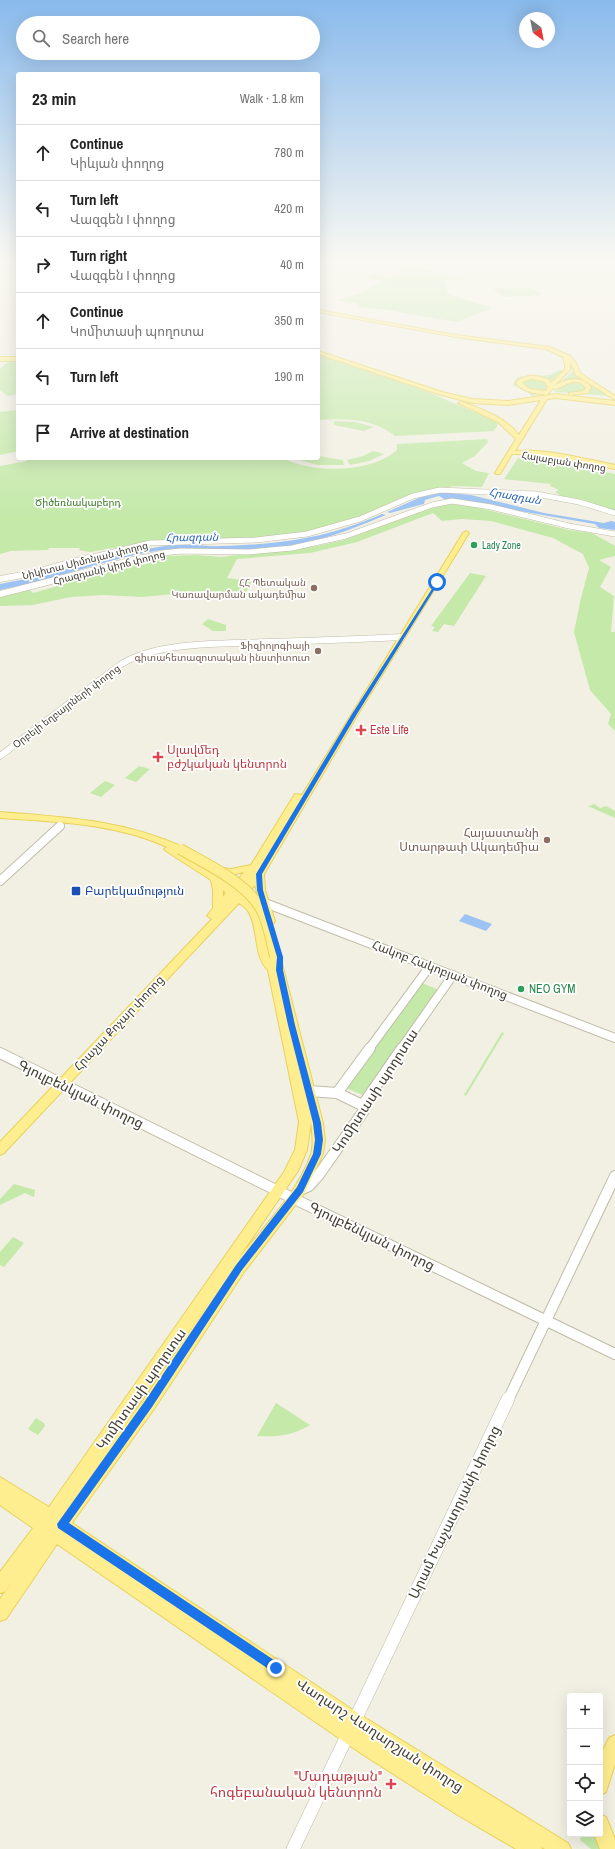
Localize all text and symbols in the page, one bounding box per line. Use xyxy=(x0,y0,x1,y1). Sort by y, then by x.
north arrow xyxy=(519,12,555,48)
search box xyxy=(16,16,320,60)
icon: search xyxy=(30,27,52,49)
text: Search here xyxy=(62,28,129,49)
text: 23 min xyxy=(32,87,76,110)
text: Walk · 1.8 km xyxy=(240,90,304,107)
text: Continue xyxy=(70,133,123,154)
icon: ahead xyxy=(32,142,54,164)
text: 780 m xyxy=(274,144,304,161)
text: Կիևյան փողոց xyxy=(70,155,164,172)
text: Turn left xyxy=(70,189,118,210)
icon: left xyxy=(32,198,54,220)
text: 420 m xyxy=(274,200,304,217)
text: Վազգեն I փողոց xyxy=(70,211,175,228)
text: Turn right xyxy=(70,245,127,266)
icon: right xyxy=(32,254,54,276)
text: 40 m xyxy=(280,256,304,273)
text: Վազգեն I փողոց xyxy=(70,267,175,284)
text: Continue xyxy=(70,301,123,322)
icon: ahead xyxy=(32,310,54,332)
text: 350 m xyxy=(274,312,304,329)
text: Կոմիտասի պողոտա xyxy=(70,323,204,340)
icon: left xyxy=(32,366,54,388)
text: Turn left xyxy=(70,366,118,387)
text: 190 m xyxy=(274,368,304,385)
icon: arrive xyxy=(32,422,54,444)
text: Arrive at destination xyxy=(70,422,189,443)
street label: Հալաբյան փողոց xyxy=(521,448,607,475)
water label: Հրազդան xyxy=(488,485,543,508)
park label: Ծիծեռնակաբերդ xyxy=(35,496,121,509)
water label: Հրազդան xyxy=(166,530,219,544)
street label: Նիկիտա Սիմոնյան փողոց xyxy=(21,539,149,582)
place label: Lady Zone xyxy=(482,539,521,552)
marker: Lady Zone xyxy=(469,540,479,550)
street label: Հրազդանի կիրճ փողոց xyxy=(52,547,167,588)
route start xyxy=(428,573,446,591)
place label: ՀՀ Պետական Կառավարման ակադեմիա xyxy=(172,576,306,601)
marker: ՀՀ Պետական Կառավարման ակադեմիա xyxy=(309,583,319,593)
place label: Ֆիզիոլոգիայի գիտահետազոտական ինստիտուտ xyxy=(134,639,310,664)
marker: Ֆիզիոլոգիայի գիտահետազոտական ինստիտուտ xyxy=(313,646,323,656)
street label: Օրբելի եղբայրների փողոց xyxy=(10,662,123,751)
place label: Este Life xyxy=(370,722,409,738)
marker: Este Life xyxy=(355,724,367,736)
place label: Սլավմեդ բժշկական կենտրոն xyxy=(167,742,287,772)
marker: Սլավմեդ բժշկական կենտրոն xyxy=(152,751,164,763)
place label: Հայաստանի Ստարթափ Ակադեմիա xyxy=(399,825,539,855)
marker: Հայաստանի Ստարթափ Ակադեմիա xyxy=(542,835,552,845)
place label: Բարեկամություն xyxy=(85,883,184,899)
marker: Բարեկամություն xyxy=(70,885,82,897)
street label: Հակոբ Հակոբյան փողոց xyxy=(370,937,510,1003)
street label: Հրաչյա Քոչար փողոց xyxy=(70,972,168,1074)
place label: NEO GYM xyxy=(529,981,575,997)
marker: NEO GYM xyxy=(516,984,526,994)
street label: Կոմիտասի պողոտա xyxy=(328,1025,422,1157)
street label: Գյուլբենկյան փողոց xyxy=(15,1056,147,1132)
street label: Գյուլբենկյան փողոց xyxy=(306,1198,438,1274)
street label: Կոմիտասի պողոտա xyxy=(92,1325,190,1453)
street label: Արամ Խաչատրյանի փողոց xyxy=(404,1422,504,1602)
route end xyxy=(267,1659,285,1677)
street label: Վաղարշ Վաղարշյան փողոց xyxy=(293,1674,467,1796)
map controls xyxy=(567,1693,603,1837)
button: + xyxy=(567,1693,603,1729)
button: − xyxy=(567,1729,603,1765)
button: locate xyxy=(567,1765,603,1801)
place label: "Մադաթյան" հոգեբանական կենտրոն xyxy=(210,1767,382,1801)
marker: "Մադաթյան" հոգեբանական կենտրոն xyxy=(385,1778,397,1790)
button: layers xyxy=(567,1801,603,1837)

